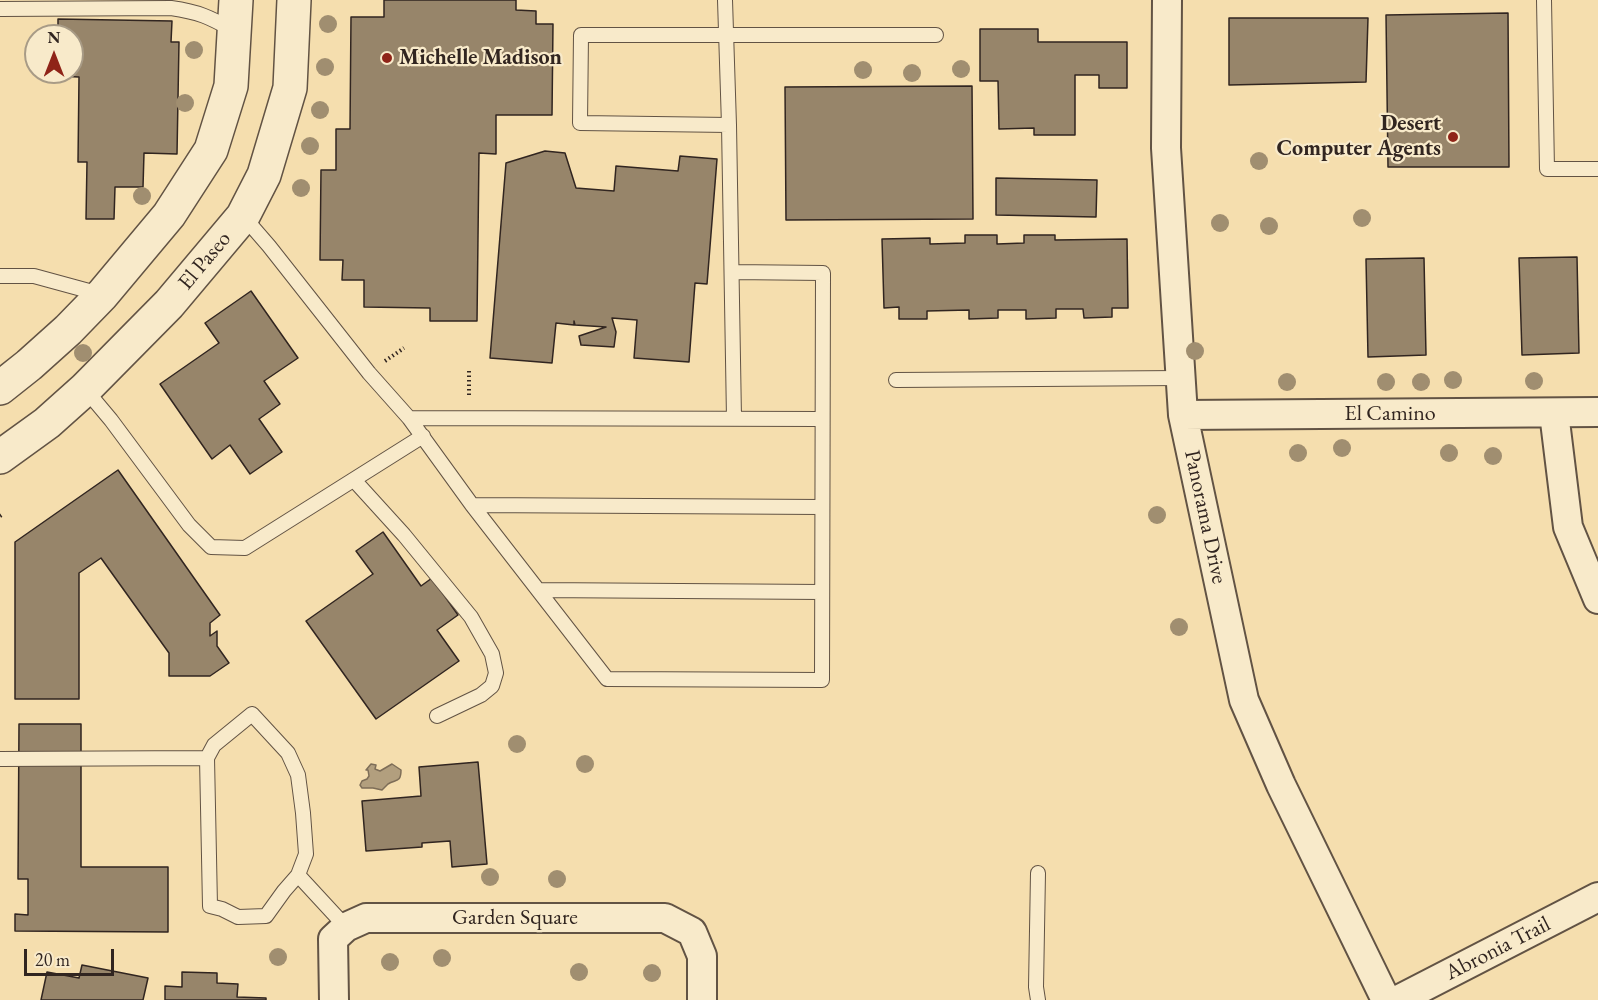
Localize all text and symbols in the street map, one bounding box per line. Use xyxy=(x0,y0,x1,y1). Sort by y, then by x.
north arrow xyxy=(24,24,84,84)
text: N xyxy=(48,27,60,48)
place label: Michelle Madison xyxy=(399,45,562,71)
marker: Michelle Madison xyxy=(380,51,394,65)
place label: Desert Computer Agents xyxy=(1276,111,1441,162)
marker: Desert Computer Agents xyxy=(1446,130,1460,144)
street label: El Paseo xyxy=(173,226,237,296)
street label: El Camino xyxy=(1344,401,1436,427)
street label: Panorama Drive xyxy=(1178,448,1232,586)
street label: Garden Square xyxy=(452,905,578,931)
street label: Abronia Trail xyxy=(1441,911,1555,987)
scale bar xyxy=(27,937,117,975)
text: 20 m xyxy=(35,948,70,971)

